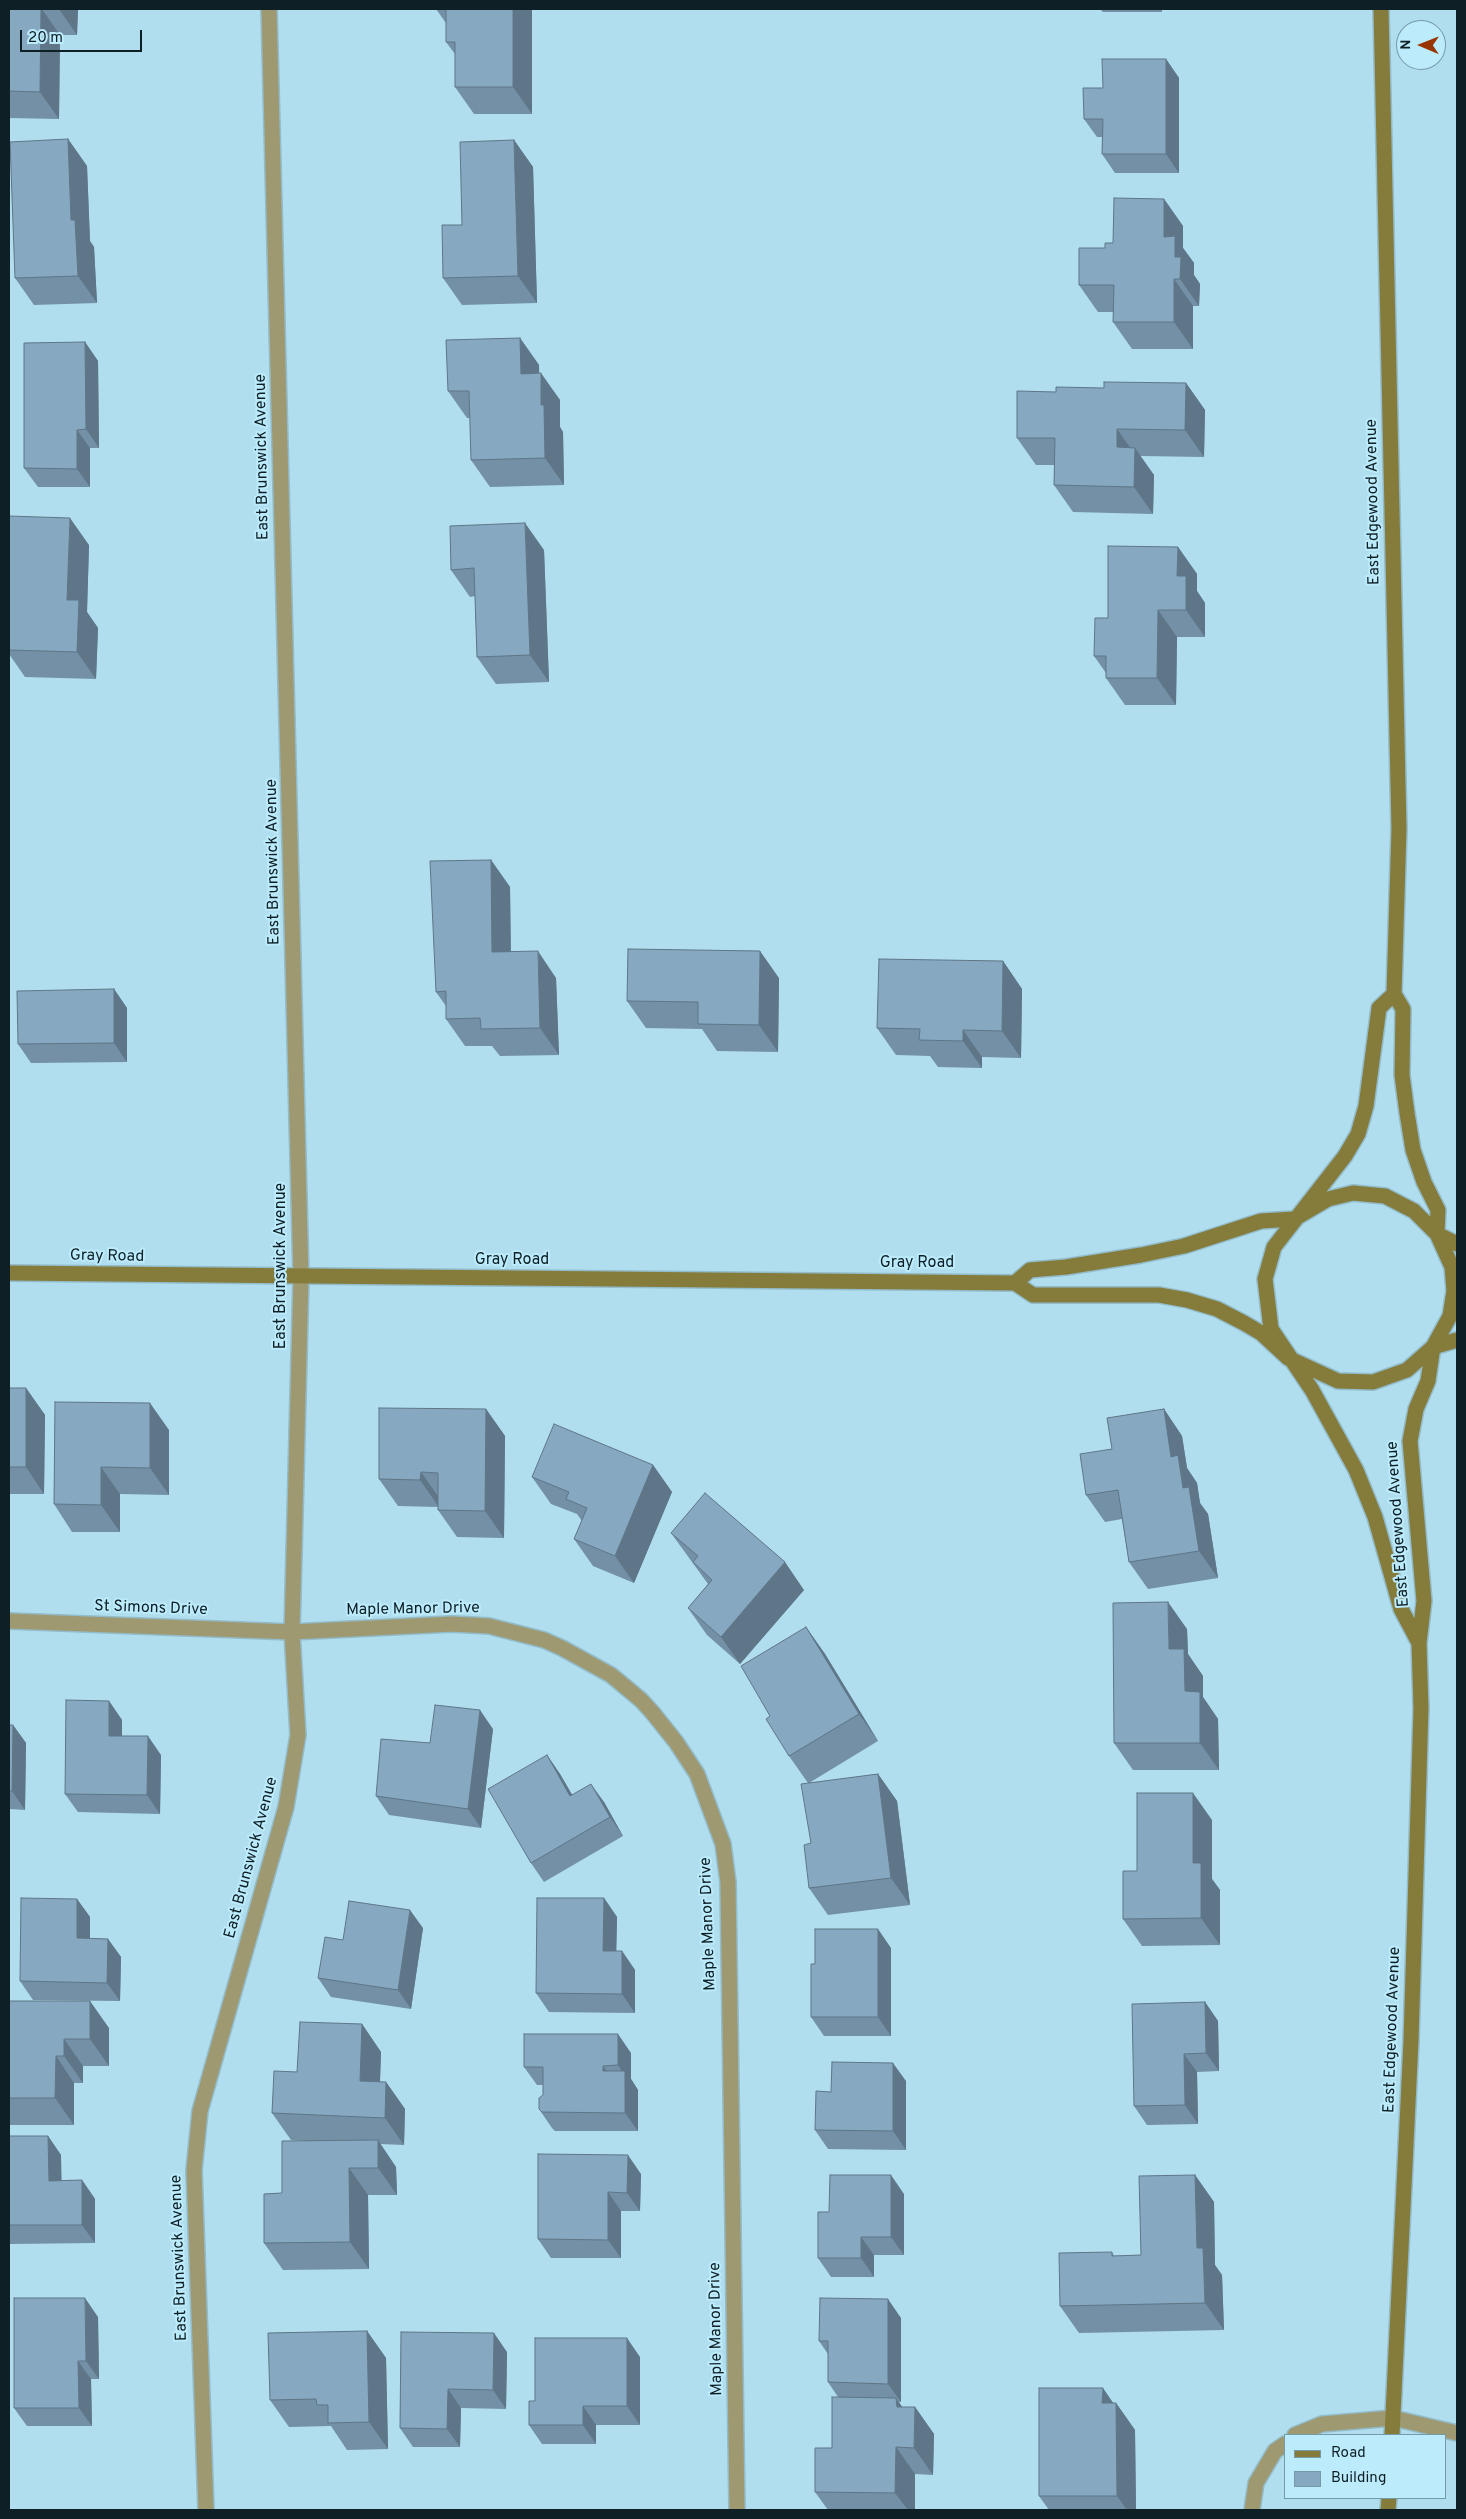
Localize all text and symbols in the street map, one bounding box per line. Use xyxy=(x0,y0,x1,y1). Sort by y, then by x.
scale bar xyxy=(22,20,145,52)
north arrow xyxy=(1396,20,1446,70)
text: 20 m xyxy=(28,29,63,48)
text: N xyxy=(1398,40,1415,50)
street label: East Brunswick Avenue xyxy=(252,374,274,540)
street label: East Edgewood Avenue xyxy=(1363,419,1385,585)
street label: East Brunswick Avenue xyxy=(263,779,285,945)
street label: East Brunswick Avenue xyxy=(272,1183,292,1349)
street label: Gray Road xyxy=(70,1247,144,1267)
street label: Gray Road xyxy=(475,1251,549,1271)
street label: Gray Road xyxy=(880,1254,954,1274)
street label: East Edgewood Avenue xyxy=(1384,1440,1414,1608)
street label: St Simons Drive xyxy=(94,1597,208,1621)
street label: Maple Manor Drive xyxy=(346,1599,480,1621)
street label: East Brunswick Avenue xyxy=(221,1775,283,1941)
street label: Maple Manor Drive xyxy=(697,1857,721,1991)
street label: East Edgewood Avenue xyxy=(1381,1947,1405,2113)
street label: East Brunswick Avenue xyxy=(168,2175,192,2341)
street label: Maple Manor Drive xyxy=(706,2262,728,2396)
legend xyxy=(1284,2434,1446,2499)
text: Road xyxy=(1331,2444,1366,2463)
text: Building xyxy=(1331,2469,1386,2488)

